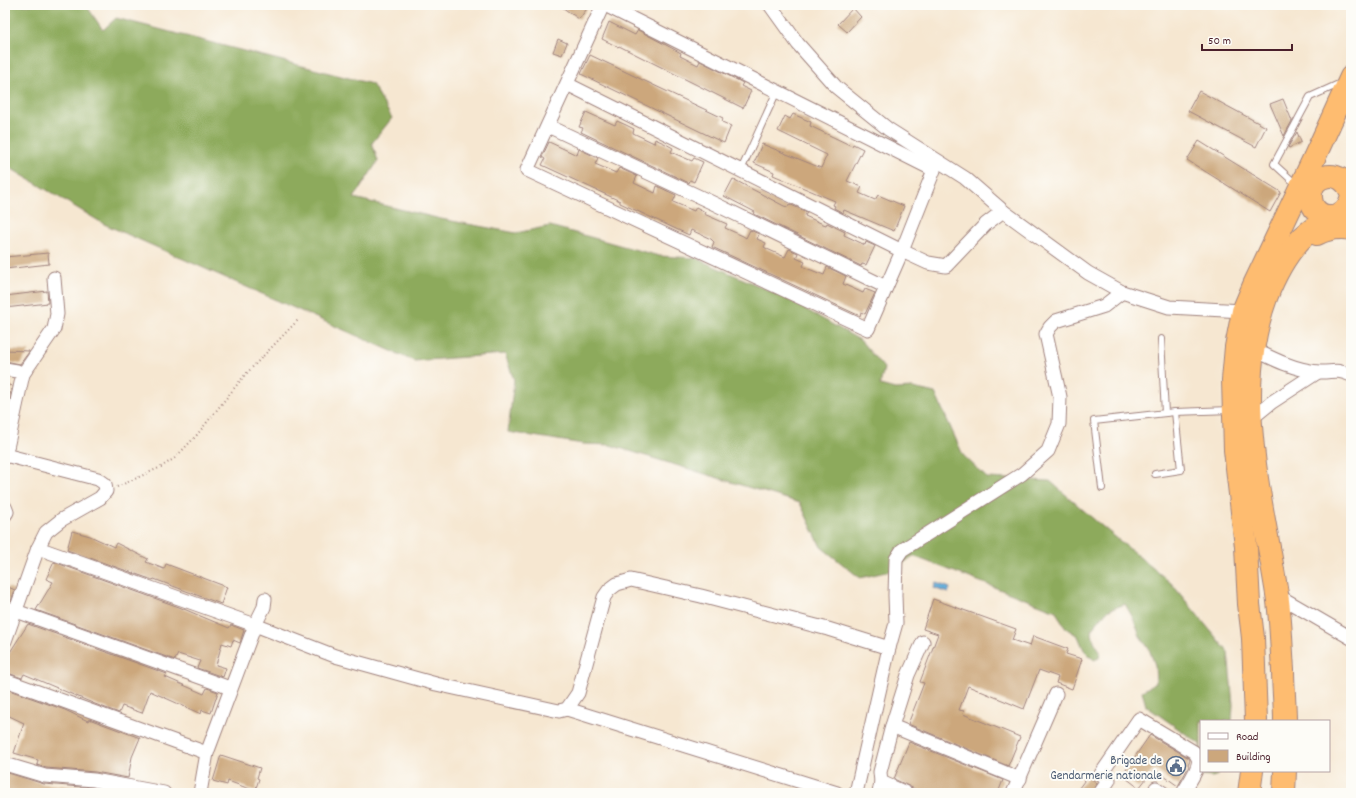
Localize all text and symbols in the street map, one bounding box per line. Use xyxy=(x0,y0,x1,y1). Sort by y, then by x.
scale bar xyxy=(1202,26,1292,52)
text: 50 m xyxy=(1208,33,1231,50)
legend xyxy=(1200,720,1330,772)
text: Road xyxy=(1236,729,1258,746)
text: Building xyxy=(1236,749,1271,766)
place label: Brigade de Gendarmerie nationale xyxy=(1050,752,1162,786)
public building icon: Brigade de Gendarmerie nationale xyxy=(1165,755,1187,777)

